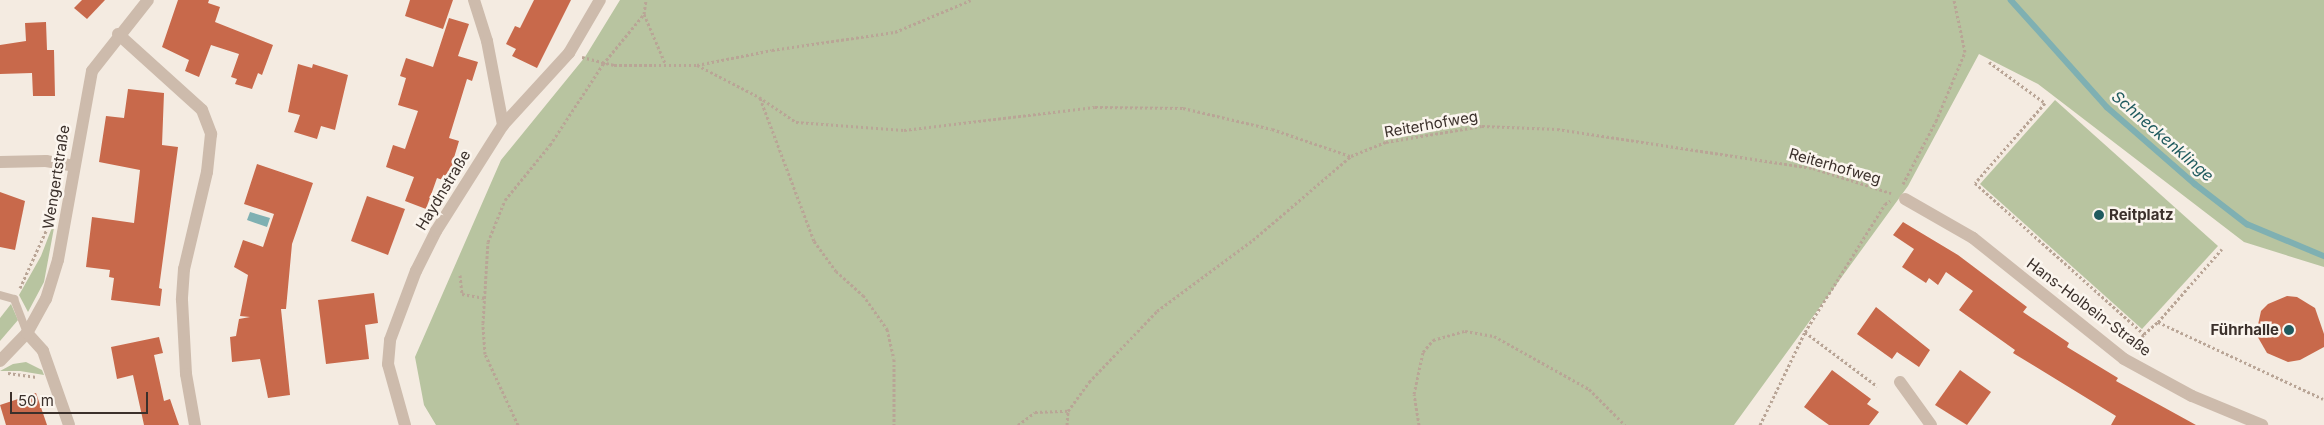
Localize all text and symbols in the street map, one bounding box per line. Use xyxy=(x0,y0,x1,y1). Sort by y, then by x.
water label: Schneckenklinge xyxy=(2108,87,2218,185)
street label: Reiterhofweg xyxy=(1383,107,1479,141)
street label: Wengertstraße xyxy=(39,124,73,230)
street label: Reiterhofweg xyxy=(1787,144,1883,188)
street label: Haydnstraße xyxy=(412,147,474,233)
place label: Reitplatz xyxy=(2109,206,2173,224)
marker: Reitplatz xyxy=(2093,209,2105,221)
street label: Hans-Holbein-Straße xyxy=(2023,254,2155,360)
place label: Führhalle xyxy=(2211,321,2279,339)
marker: Führhalle xyxy=(2283,324,2295,336)
scale bar xyxy=(12,382,150,414)
text: 50 m xyxy=(18,391,54,410)

